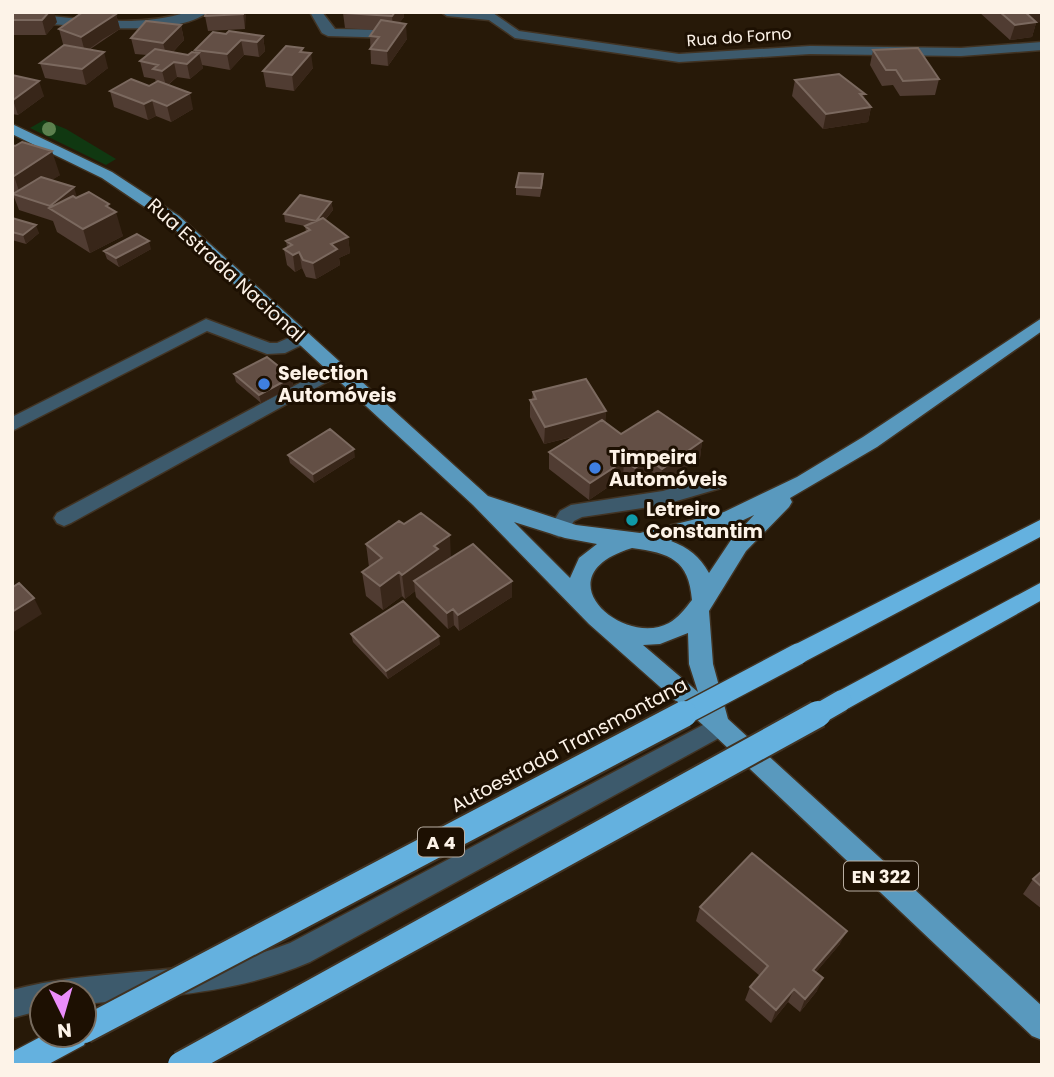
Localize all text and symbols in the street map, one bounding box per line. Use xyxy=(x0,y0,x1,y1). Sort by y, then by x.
street label: Rua do Forno xyxy=(686,22,792,52)
street label: Rua Estrada Nacional xyxy=(141,192,311,348)
place label: Selection Automóveis xyxy=(278,360,397,409)
marker: Selection Automóveis xyxy=(256,376,272,392)
place label: Timpeira Automóveis xyxy=(609,444,728,493)
marker: Timpeira Automóveis xyxy=(587,460,603,476)
place label: Letreiro Constantim xyxy=(646,496,763,545)
marker: Letreiro Constantim xyxy=(624,512,640,528)
street label: Autoestrada Transmontana xyxy=(446,671,692,819)
road number: A 4 xyxy=(418,828,464,856)
road number: EN 322 xyxy=(844,862,918,890)
north arrow xyxy=(28,979,98,1049)
text: N xyxy=(56,1016,73,1045)

